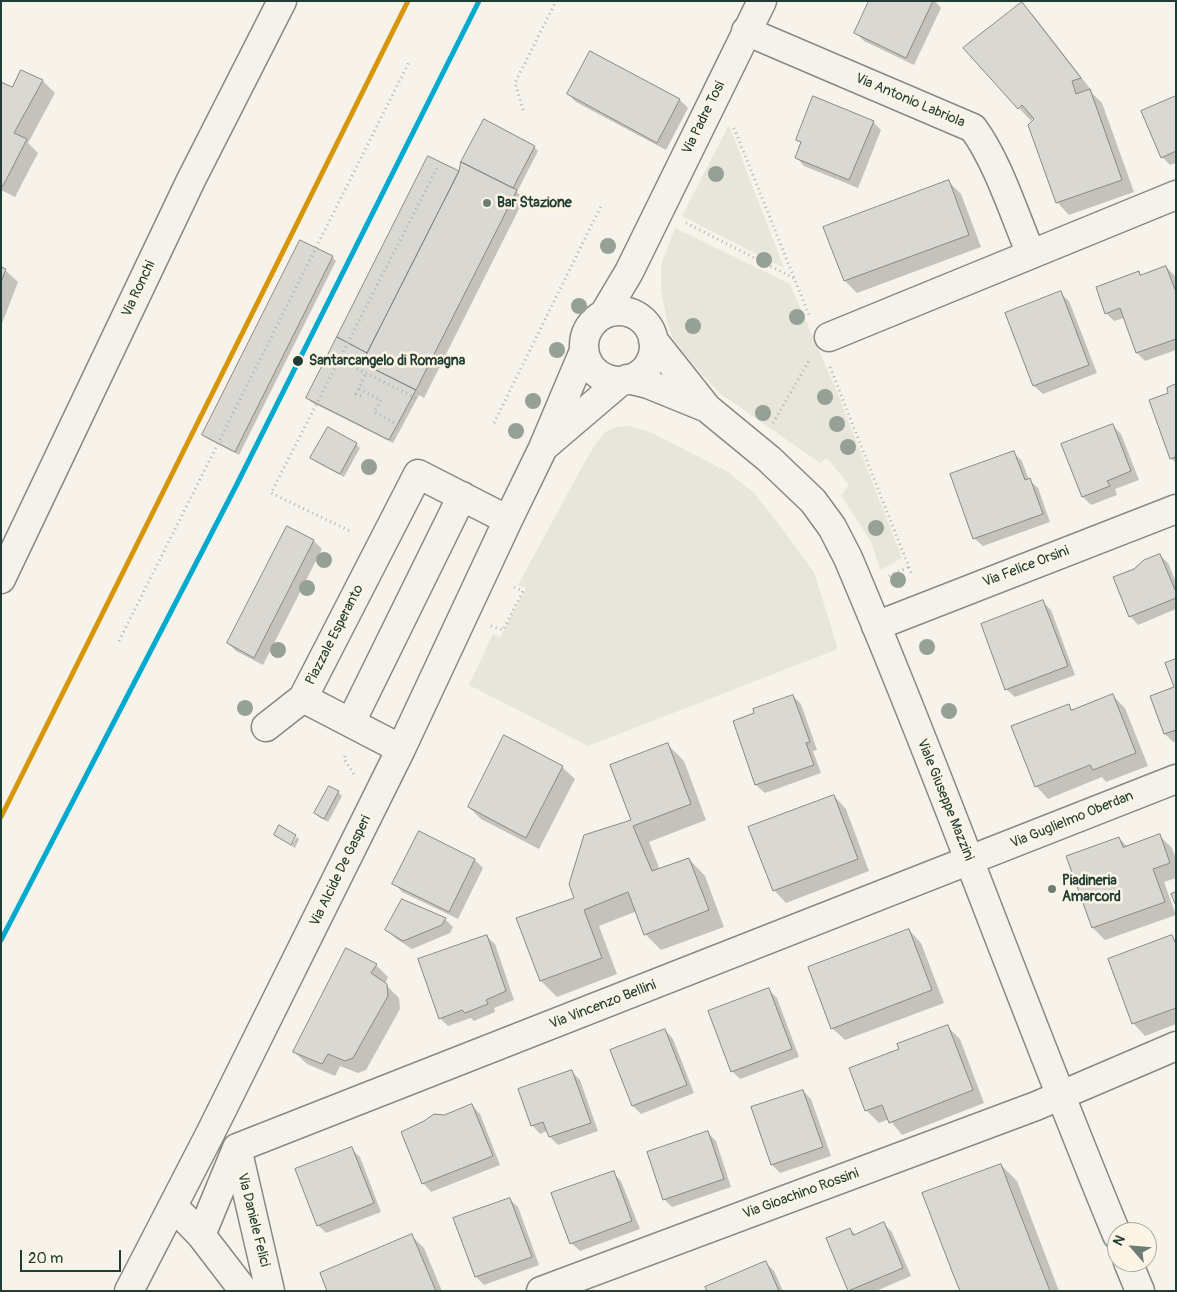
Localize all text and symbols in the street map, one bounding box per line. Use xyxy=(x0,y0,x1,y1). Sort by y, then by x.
street label: Via Antonio Labriola xyxy=(853,70,967,132)
street label: Via Padre Tosi xyxy=(679,79,729,157)
place label: Bar Stazione xyxy=(497,195,572,211)
marker: Bar Stazione xyxy=(481,197,493,209)
street label: Via Ronchi xyxy=(119,258,159,320)
place label: Santarcangelo di Romagna xyxy=(309,353,465,369)
marker: Santarcangelo di Romagna xyxy=(291,354,305,368)
street label: Via Felice Orsini xyxy=(980,543,1072,591)
street label: Piazzale Esperanto xyxy=(303,582,367,688)
street label: Viale Giuseppe Mazzini xyxy=(913,737,977,863)
street label: Via Guglielmo Oberdan xyxy=(1008,788,1136,852)
street label: Via Alcide De Gasperi xyxy=(307,813,375,929)
place label: Piadineria Amarcord xyxy=(1062,873,1121,906)
marker: Piadineria Amarcord xyxy=(1046,883,1058,895)
street label: Via Vincenzo Bellini xyxy=(547,977,659,1033)
street label: Via Gioachino Rossini xyxy=(741,1165,861,1223)
street label: Via Daniele Felici xyxy=(233,1171,273,1269)
north arrow xyxy=(1107,1222,1157,1272)
text: N xyxy=(1109,1232,1129,1248)
scale bar xyxy=(22,1240,124,1272)
text: 20 m xyxy=(28,1249,63,1268)

